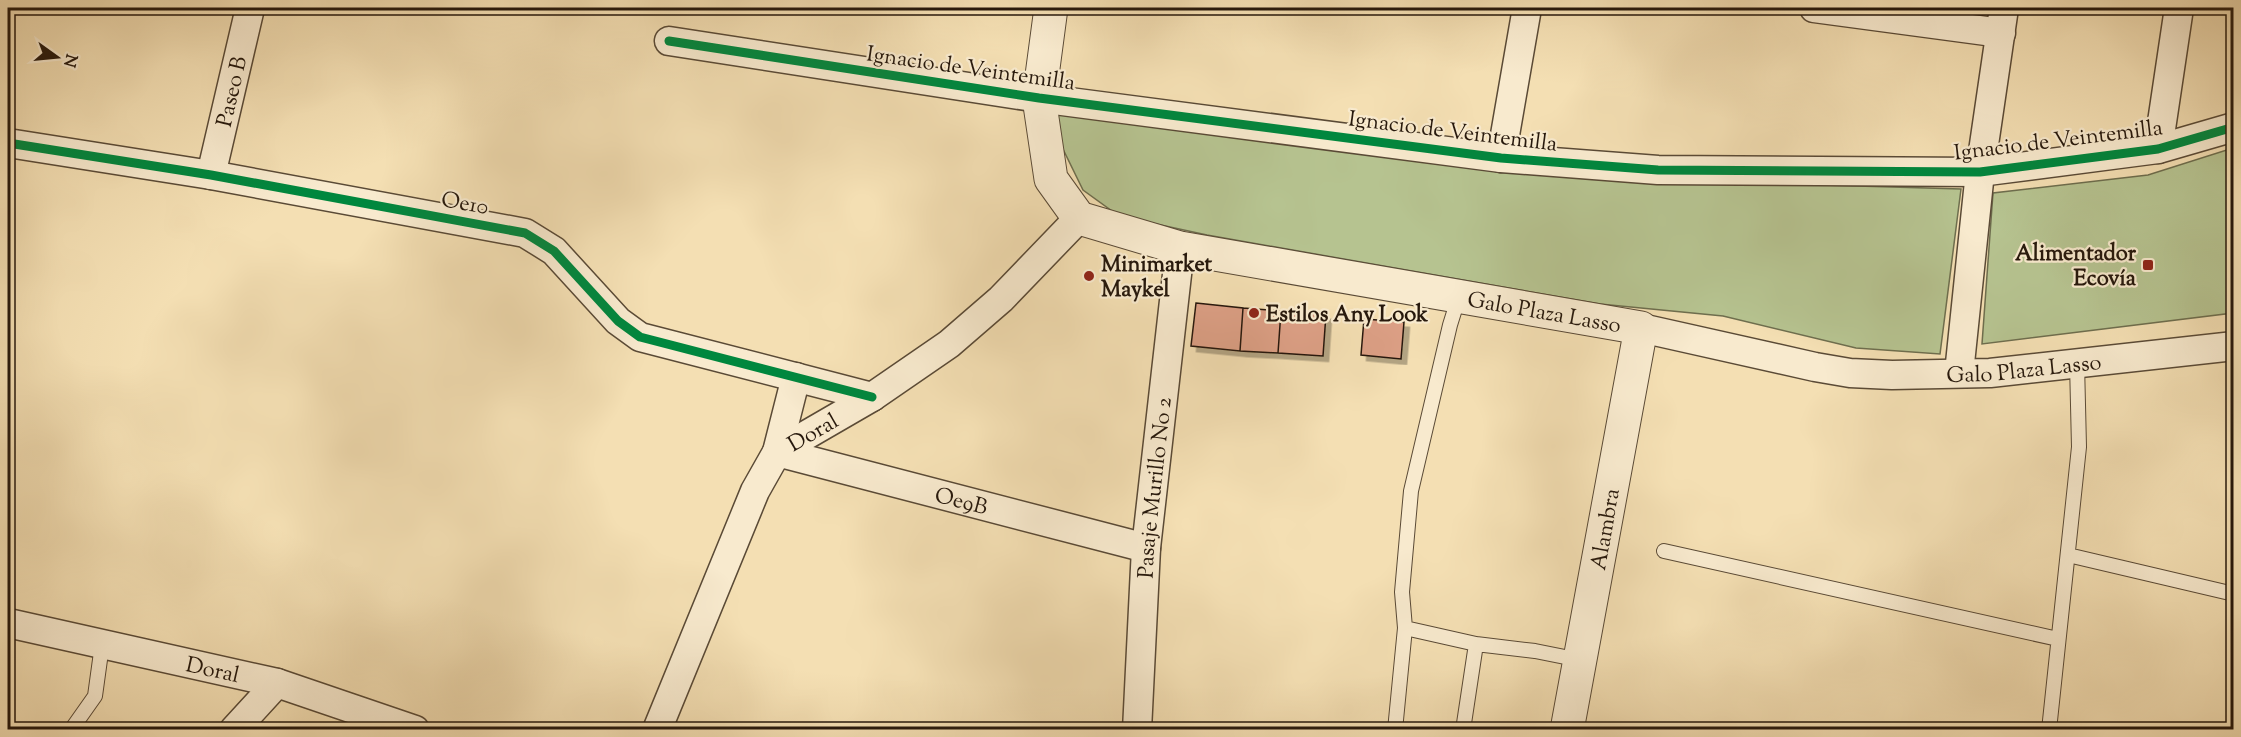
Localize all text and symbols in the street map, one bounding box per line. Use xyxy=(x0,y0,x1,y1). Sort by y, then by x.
north arrow xyxy=(27,27,87,87)
street label: Ignacio de Veintemilla xyxy=(864,39,1077,100)
text: N xyxy=(56,51,82,70)
street label: Paseo B xyxy=(210,53,257,131)
street label: Ignacio de Veintemilla xyxy=(1346,104,1559,162)
street label: Ignacio de Veintemilla xyxy=(1952,113,2165,171)
street label: Oe10 xyxy=(438,185,491,225)
place label: Alimentador Ecovía xyxy=(2015,239,2137,296)
place label: Minimarket Maykel xyxy=(1101,250,1213,307)
marker: Alimentador Ecovía xyxy=(2141,258,2155,272)
marker: Minimarket Maykel xyxy=(1082,269,1096,283)
street label: Galo Plaza Lasso xyxy=(1465,285,1623,343)
place label: Estilos Any Look xyxy=(1266,300,1428,332)
marker: Estilos Any Look xyxy=(1247,306,1261,320)
street label: Galo Plaza Lasso xyxy=(1946,348,2103,393)
street label: Pasaje Murillo No 2 xyxy=(1132,396,1182,579)
street label: Doral xyxy=(783,407,845,461)
street label: Oe9B xyxy=(931,481,991,525)
street label: Alambra xyxy=(1584,486,1630,573)
street label: Doral xyxy=(182,650,242,693)

